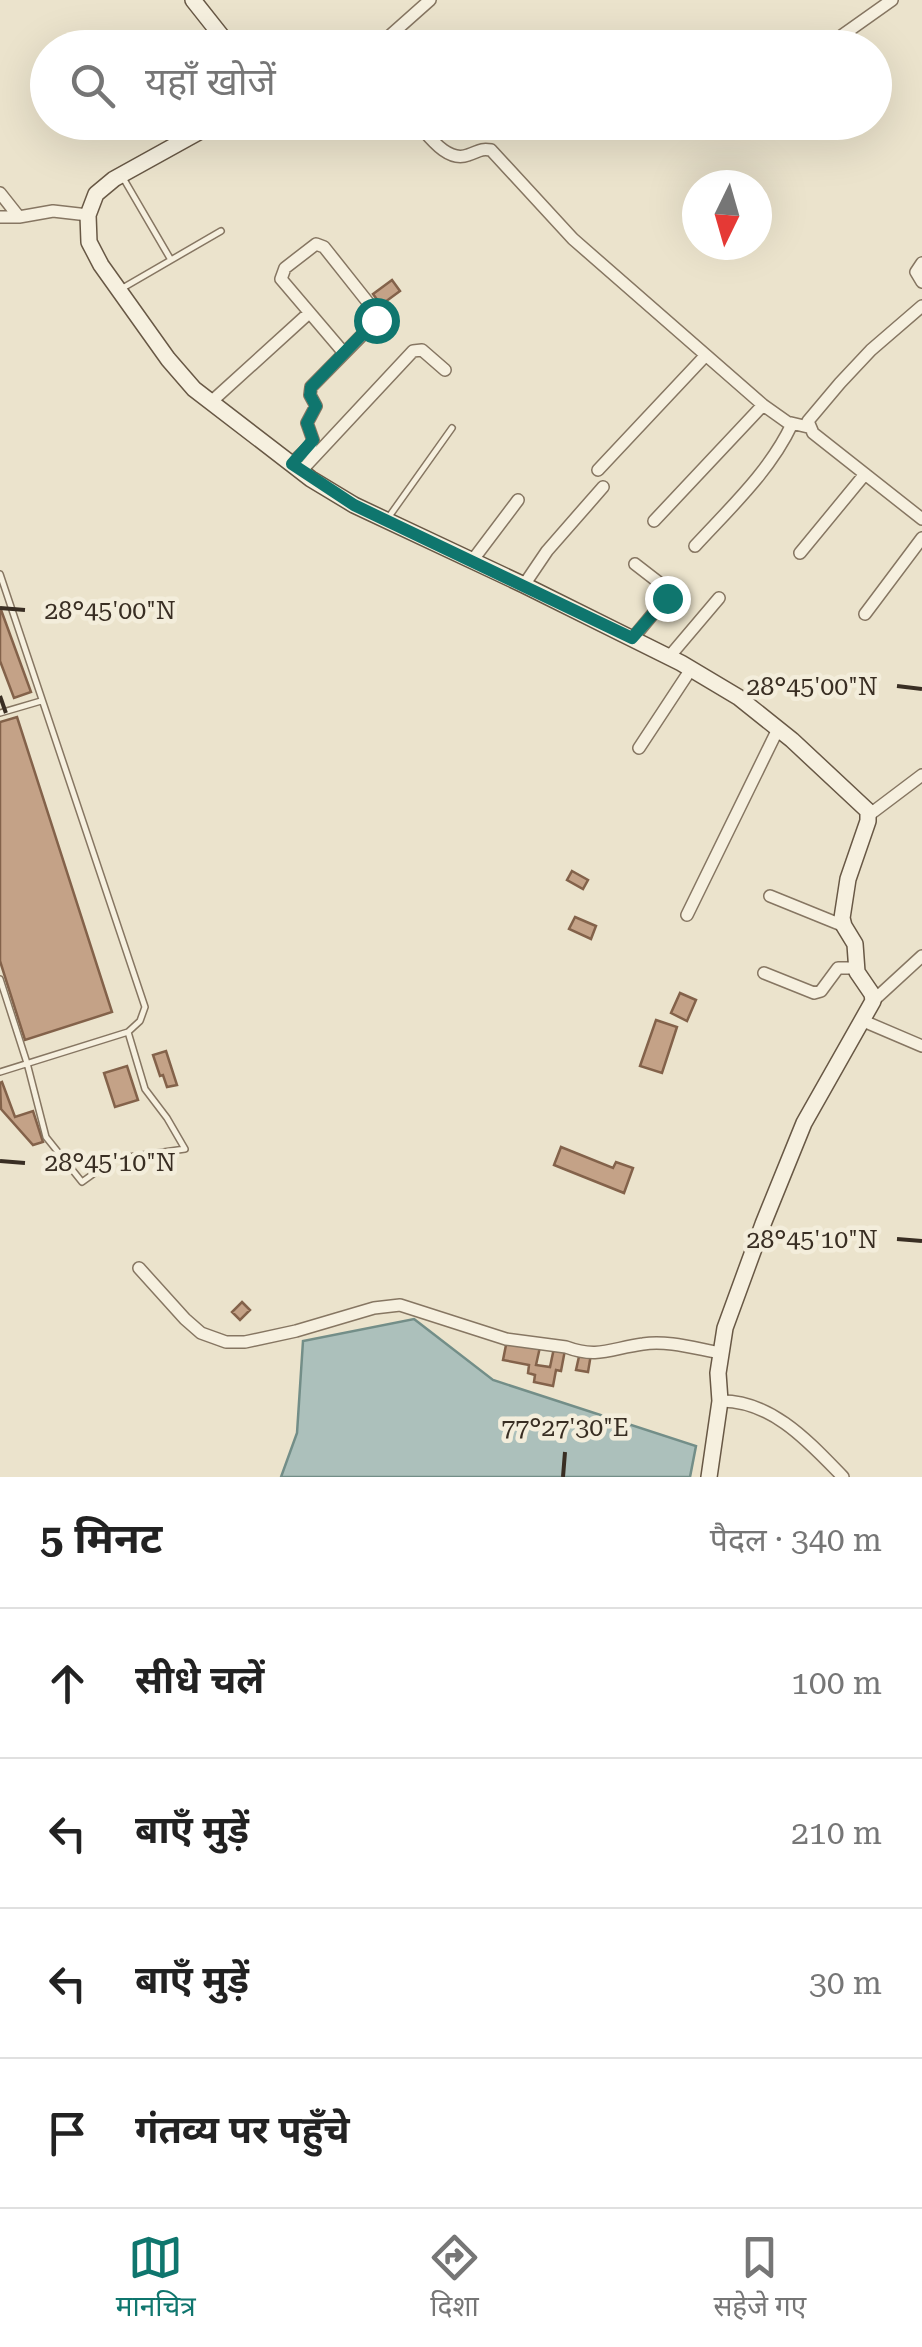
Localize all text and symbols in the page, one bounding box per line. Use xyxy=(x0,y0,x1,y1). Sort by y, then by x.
search box xyxy=(30,30,892,140)
icon: search xyxy=(65,58,120,113)
text: यहाँ खोजें xyxy=(145,60,276,104)
north arrow xyxy=(682,170,772,260)
route start xyxy=(354,298,400,344)
route end xyxy=(645,576,691,622)
text: 28°45'00"N xyxy=(44,596,176,625)
text: 28°45'00"N xyxy=(746,672,878,701)
text: 28°45'10"N xyxy=(44,1148,176,1177)
text: 28°45'10"N xyxy=(746,1225,878,1254)
text: 77°27'30"E xyxy=(501,1413,629,1442)
text: 5 मिनट xyxy=(40,1514,162,1563)
text: पैदल · 340 m xyxy=(710,1521,882,1559)
icon: ahead xyxy=(40,1656,95,1711)
text: सीधे चलें xyxy=(135,1658,264,1702)
text: 100 m xyxy=(791,1664,882,1702)
icon: left xyxy=(40,1806,95,1861)
text: बाएँ मुड़ें xyxy=(135,1808,249,1852)
text: 210 m xyxy=(791,1814,882,1852)
icon: left xyxy=(40,1956,95,2011)
text: बाएँ मुड़ें xyxy=(135,1958,249,2002)
text: 30 m xyxy=(809,1964,882,2002)
icon: arrive xyxy=(40,2106,95,2161)
text: गंतव्य पर पहुँचे xyxy=(135,2108,350,2152)
tab: मानचित्र xyxy=(116,2230,196,2327)
tab: दिशा xyxy=(427,2230,482,2327)
tab: सहेजे गए xyxy=(713,2230,806,2327)

